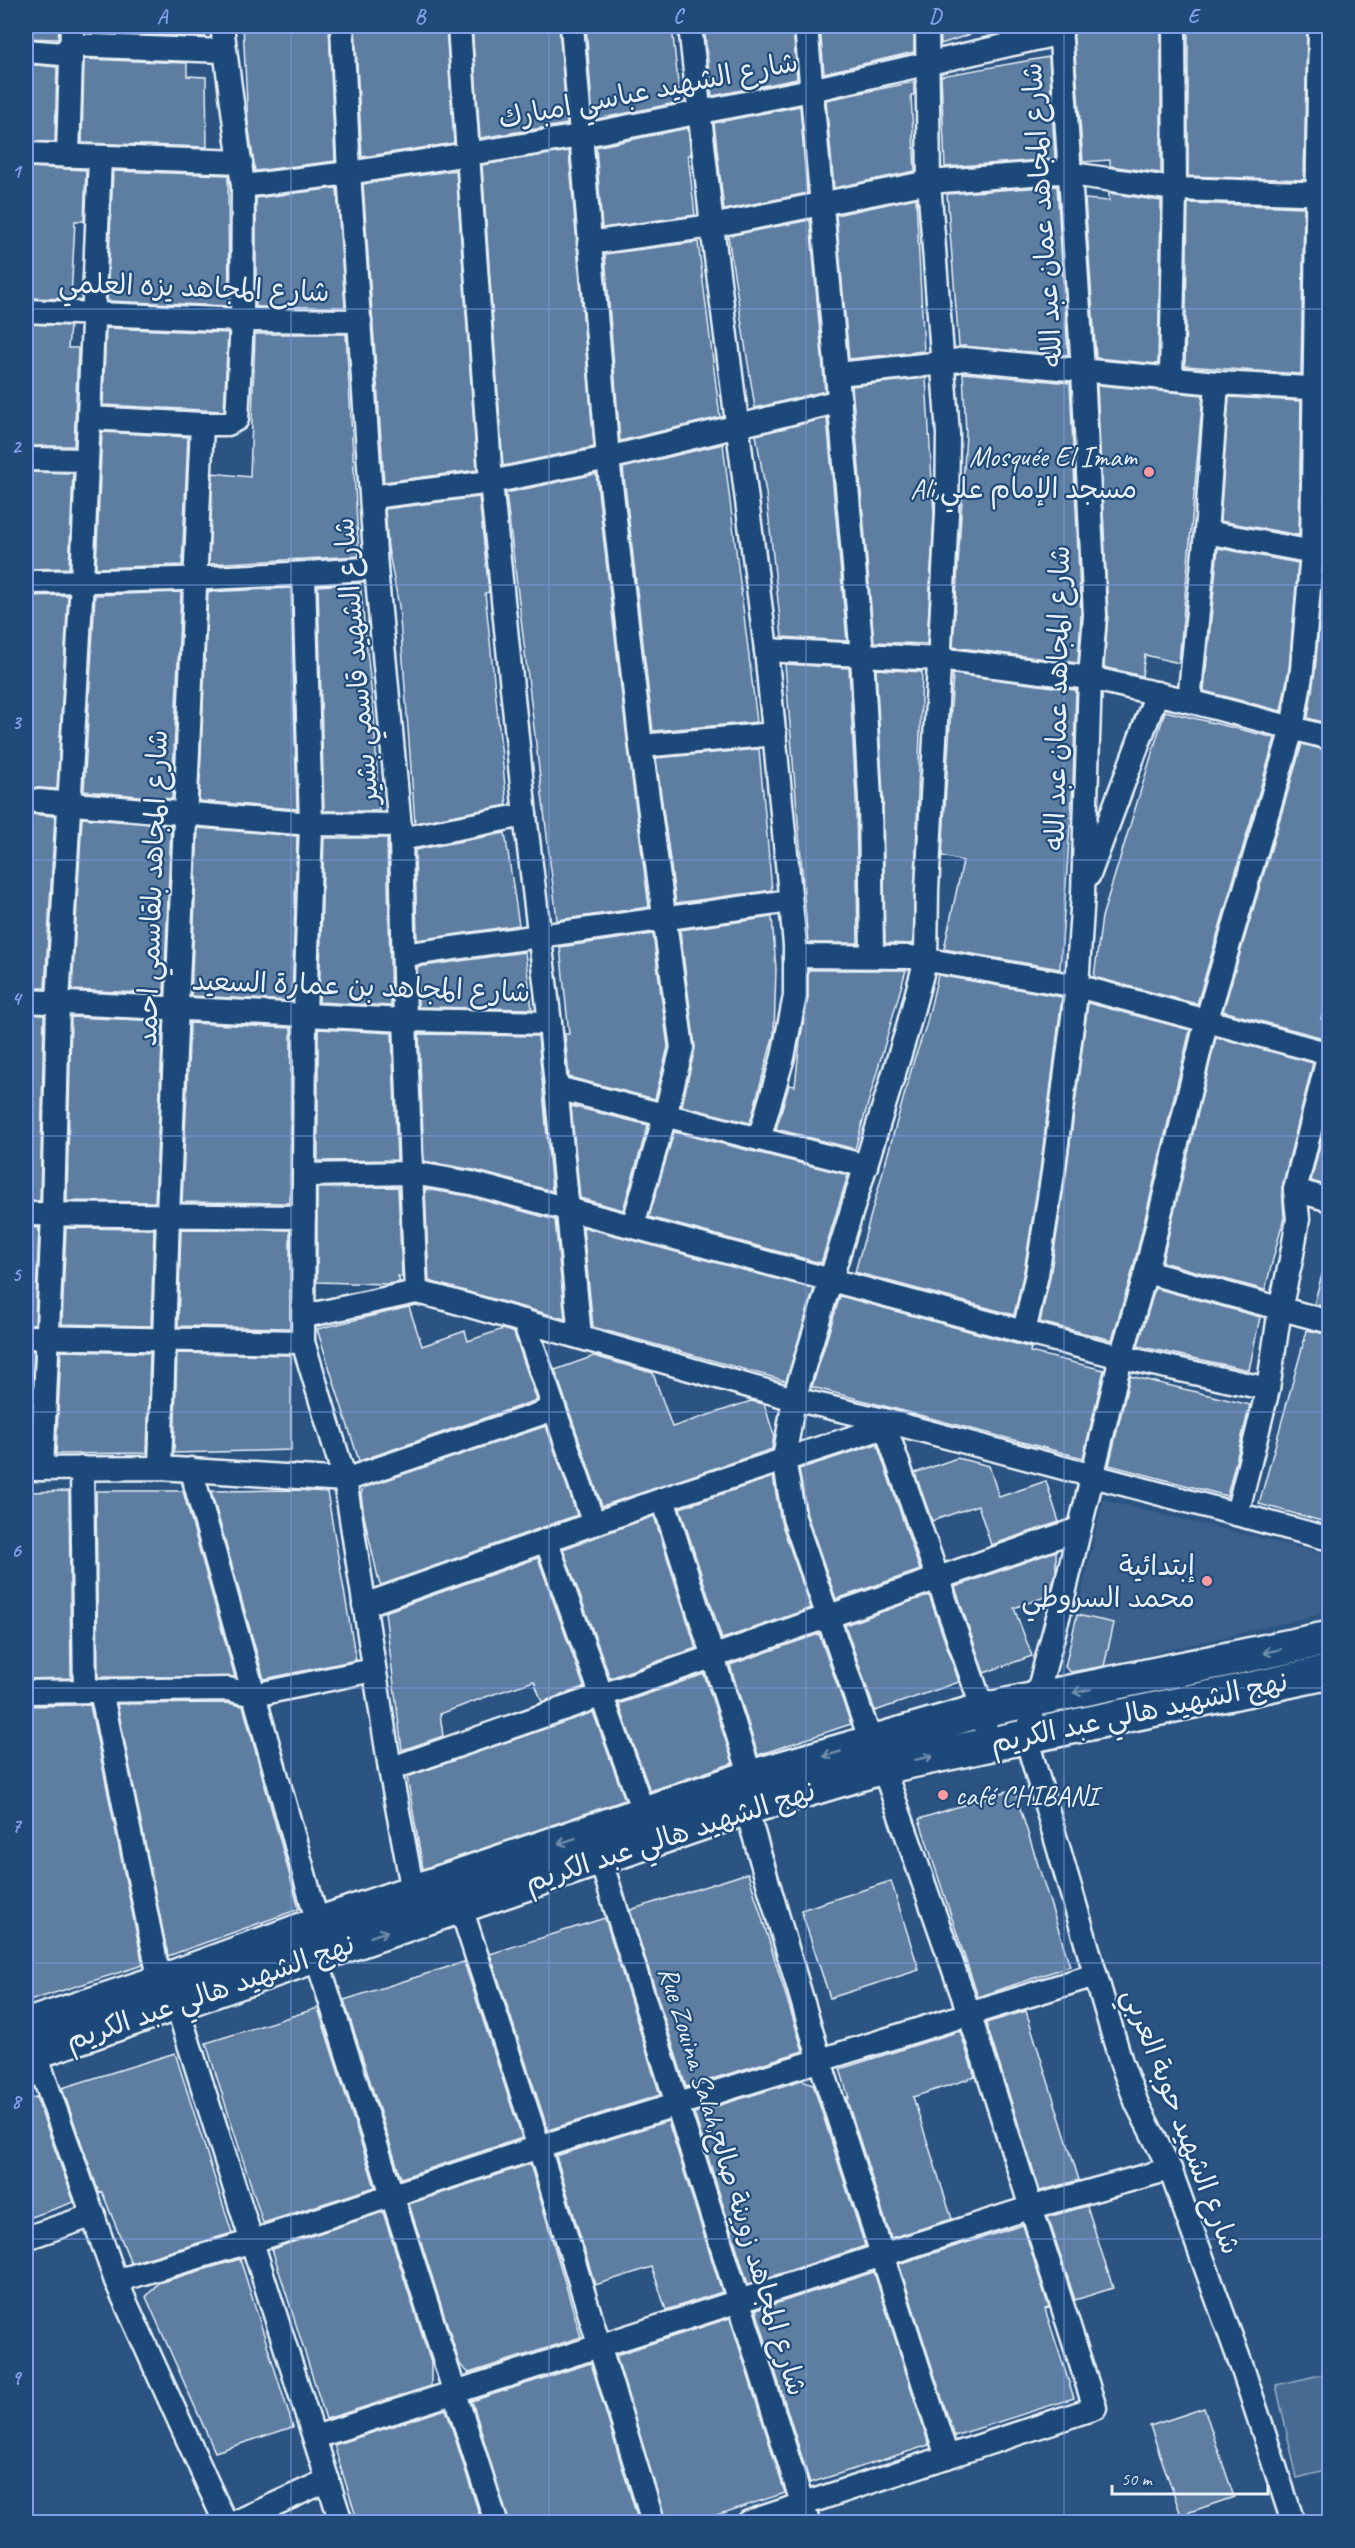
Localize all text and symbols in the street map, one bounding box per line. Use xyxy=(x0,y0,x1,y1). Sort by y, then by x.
text: A xyxy=(157,4,169,29)
text: B xyxy=(415,4,427,29)
text: C xyxy=(673,4,685,29)
text: D xyxy=(929,4,943,29)
text: E xyxy=(1188,4,1202,29)
street label: شارع الشهيد عباسي امبارك xyxy=(495,44,802,143)
street label: شارع المجاهد عمان عبد الله xyxy=(1014,62,1072,368)
text: 1 xyxy=(12,159,23,184)
street label: شارع المجاهد يزه العلمي xyxy=(58,265,330,316)
text: 2 xyxy=(12,434,23,459)
place label: Mosquée El Imam Ali,مسجد الإمام علي xyxy=(910,439,1138,513)
marker: Mosquée El Imam Ali,مسجد الإمام علي xyxy=(1142,465,1156,479)
street label: شارع الشهيد قاسمي بشير xyxy=(326,516,393,808)
street label: شارع المجاهد عمان عبد الله xyxy=(1037,545,1079,851)
text: 3 xyxy=(12,710,23,735)
street label: شارع المجاهد بلقاسمي احمد xyxy=(129,729,182,1047)
street label: شارع المجاهد بن عمارة السعيد xyxy=(191,963,531,1011)
text: 4 xyxy=(12,986,24,1011)
text: 5 xyxy=(12,1262,23,1287)
text: 6 xyxy=(11,1538,22,1563)
place label: إبتدائية محمد السروطي xyxy=(1021,1548,1195,1622)
marker: إبتدائية محمد السروطي xyxy=(1200,1574,1214,1588)
one-way arrow xyxy=(1263,1645,1282,1657)
street label: نهج الشهيد هالي عبد الكريم xyxy=(987,1663,1292,1767)
one-way arrow xyxy=(1072,1686,1092,1697)
one-way arrow xyxy=(822,1749,841,1760)
one-way arrow xyxy=(914,1752,933,1764)
street label: نهج الشهيد هالي عبد الكريم xyxy=(520,1773,822,1906)
place label: café CHIBANI xyxy=(955,1778,1104,1813)
marker: café CHIBANI xyxy=(936,1788,950,1802)
text: 7 xyxy=(12,1813,23,1838)
one-way arrow xyxy=(558,1836,577,1847)
street label: نهج الشهيد هالي عبد الكريم xyxy=(61,1926,361,2065)
one-way arrow xyxy=(369,1927,388,1938)
street label: Rue Zouina Salah,شارع المجاهد زوينة صالح xyxy=(649,1962,815,2401)
street label: شارع الشهيد حوبة العربي xyxy=(1109,1983,1249,2262)
text: 8 xyxy=(12,2089,24,2114)
text: 9 xyxy=(12,2365,23,2390)
scale bar xyxy=(1112,2458,1268,2496)
text: 50 m xyxy=(1121,2468,1154,2490)

